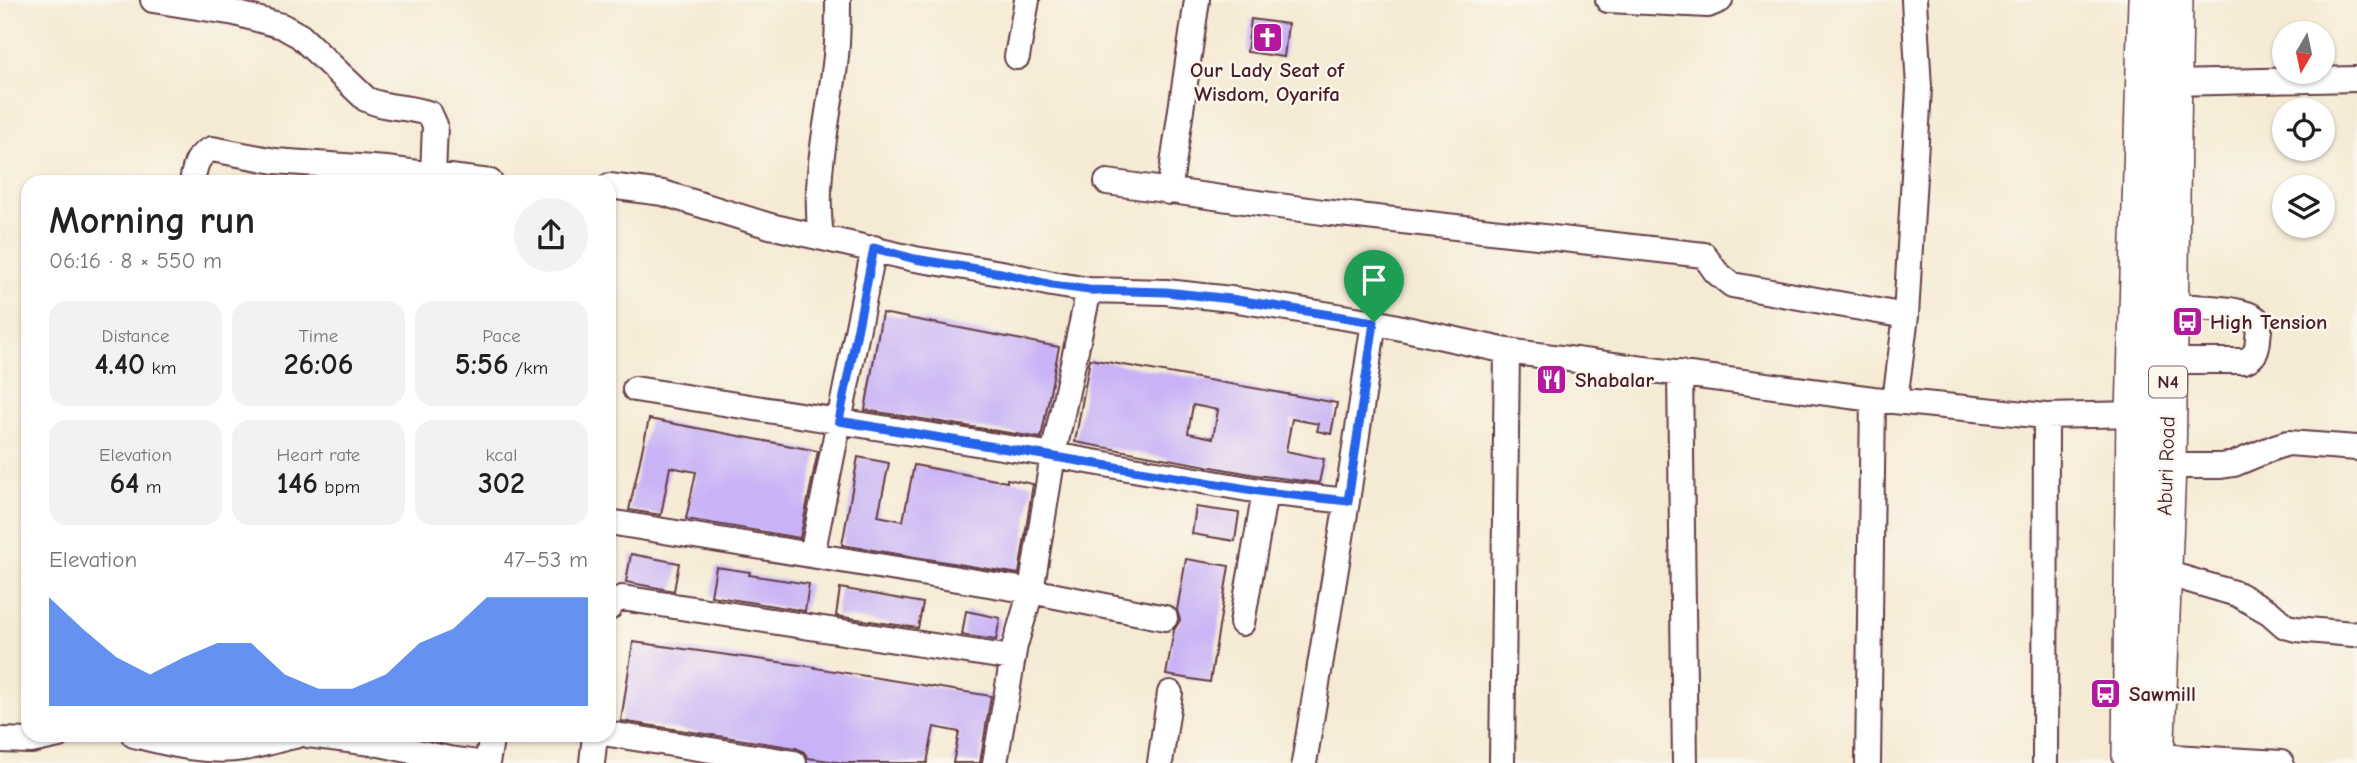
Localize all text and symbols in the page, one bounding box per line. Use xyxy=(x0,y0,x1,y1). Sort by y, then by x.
church icon: Our Lady Seat of Wisdom, Oyarifa xyxy=(1250,21,1284,55)
north arrow xyxy=(2272,21,2334,84)
map controls xyxy=(2272,21,2335,238)
place label: Our Lady Seat of Wisdom, Oyarifa xyxy=(1190,58,1345,106)
button: locate xyxy=(2272,98,2335,161)
button: layers xyxy=(2272,175,2335,238)
button: share xyxy=(514,198,588,272)
text: Morning run xyxy=(49,199,255,243)
text: 06:16 · 8 × 550 m xyxy=(49,247,222,274)
pin xyxy=(1344,250,1404,322)
icon: arrive xyxy=(1355,261,1393,299)
bus stop icon: High Tension xyxy=(2170,305,2204,339)
place label: High Tension xyxy=(2210,310,2328,334)
text: Distance xyxy=(101,325,170,347)
text: Time xyxy=(299,325,338,347)
text: Pace xyxy=(482,325,521,347)
text: 4.40 xyxy=(95,347,145,382)
text: 26:06 xyxy=(284,347,353,382)
text: 5:56 xyxy=(455,347,509,382)
text: km xyxy=(145,357,177,379)
text: /km xyxy=(509,357,548,379)
restaurant icon: Shabalar xyxy=(1535,363,1569,397)
road number: N4 xyxy=(2149,366,2187,398)
place label: Shabalar xyxy=(1575,368,1655,392)
street label: Aburi Road xyxy=(2152,416,2180,516)
text: Elevation xyxy=(99,444,172,466)
text: Heart rate xyxy=(277,444,360,466)
text: kcal xyxy=(486,444,517,466)
text: 64 xyxy=(110,466,139,501)
text: 146 xyxy=(277,466,318,501)
text: 302 xyxy=(478,466,525,501)
text: m xyxy=(139,476,161,498)
text: bpm xyxy=(318,476,360,498)
text: Elevation xyxy=(49,546,137,573)
text: 47–53 m xyxy=(503,546,588,573)
bus stop icon: Sawmill xyxy=(2089,677,2123,711)
place label: Sawmill xyxy=(2129,682,2196,706)

